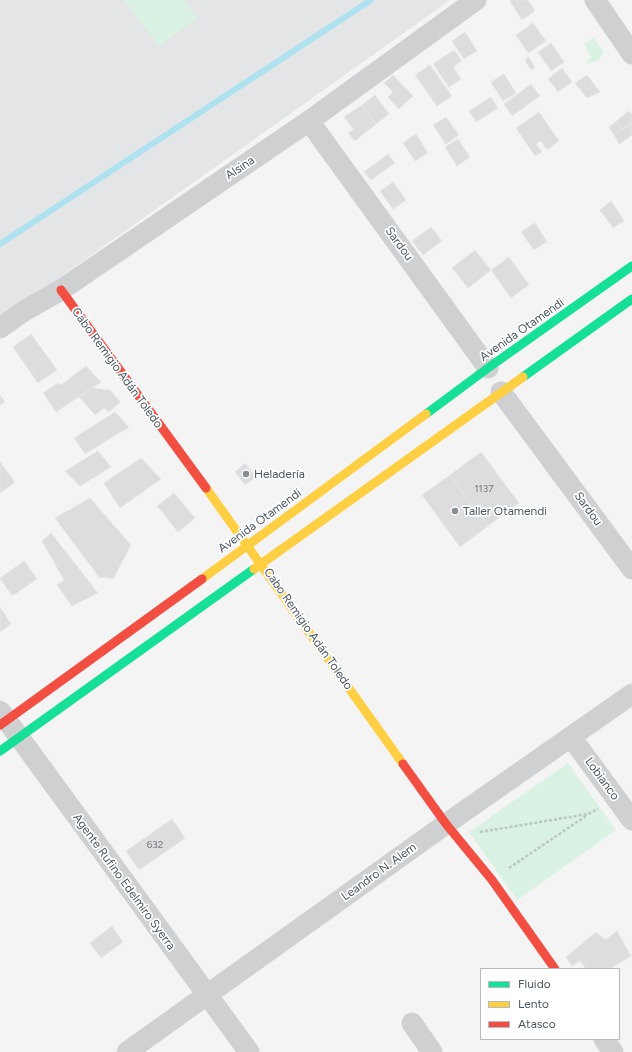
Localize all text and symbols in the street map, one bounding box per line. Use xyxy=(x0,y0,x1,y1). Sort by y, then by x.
street label: Alsina xyxy=(223,153,257,183)
street label: Sardou xyxy=(382,224,416,264)
street label: Avenida Otamendi xyxy=(477,296,567,364)
street label: Cabo Remigio Adán Toledo xyxy=(68,305,166,431)
place label: Heladería xyxy=(254,467,305,481)
marker: Heladería xyxy=(241,469,251,479)
house number: 1137 xyxy=(474,483,494,495)
street label: Avenida Otamendi xyxy=(216,486,304,556)
street label: Sardou xyxy=(571,489,605,529)
place label: Taller Otamendi xyxy=(463,504,547,518)
marker: Taller Otamendi xyxy=(450,506,460,516)
street label: Cabo Remigio Adán Toledo xyxy=(260,565,356,693)
street label: Lobianco xyxy=(582,755,622,803)
street label: Agente Rufino Edelmiro Syerra xyxy=(70,811,178,953)
house number: 632 xyxy=(147,839,163,851)
street label: Leandro N. Alem xyxy=(339,840,419,904)
legend xyxy=(480,968,620,1040)
text: Fluido xyxy=(518,977,551,991)
text: Lento xyxy=(518,997,549,1011)
text: Atasco xyxy=(518,1017,556,1031)

